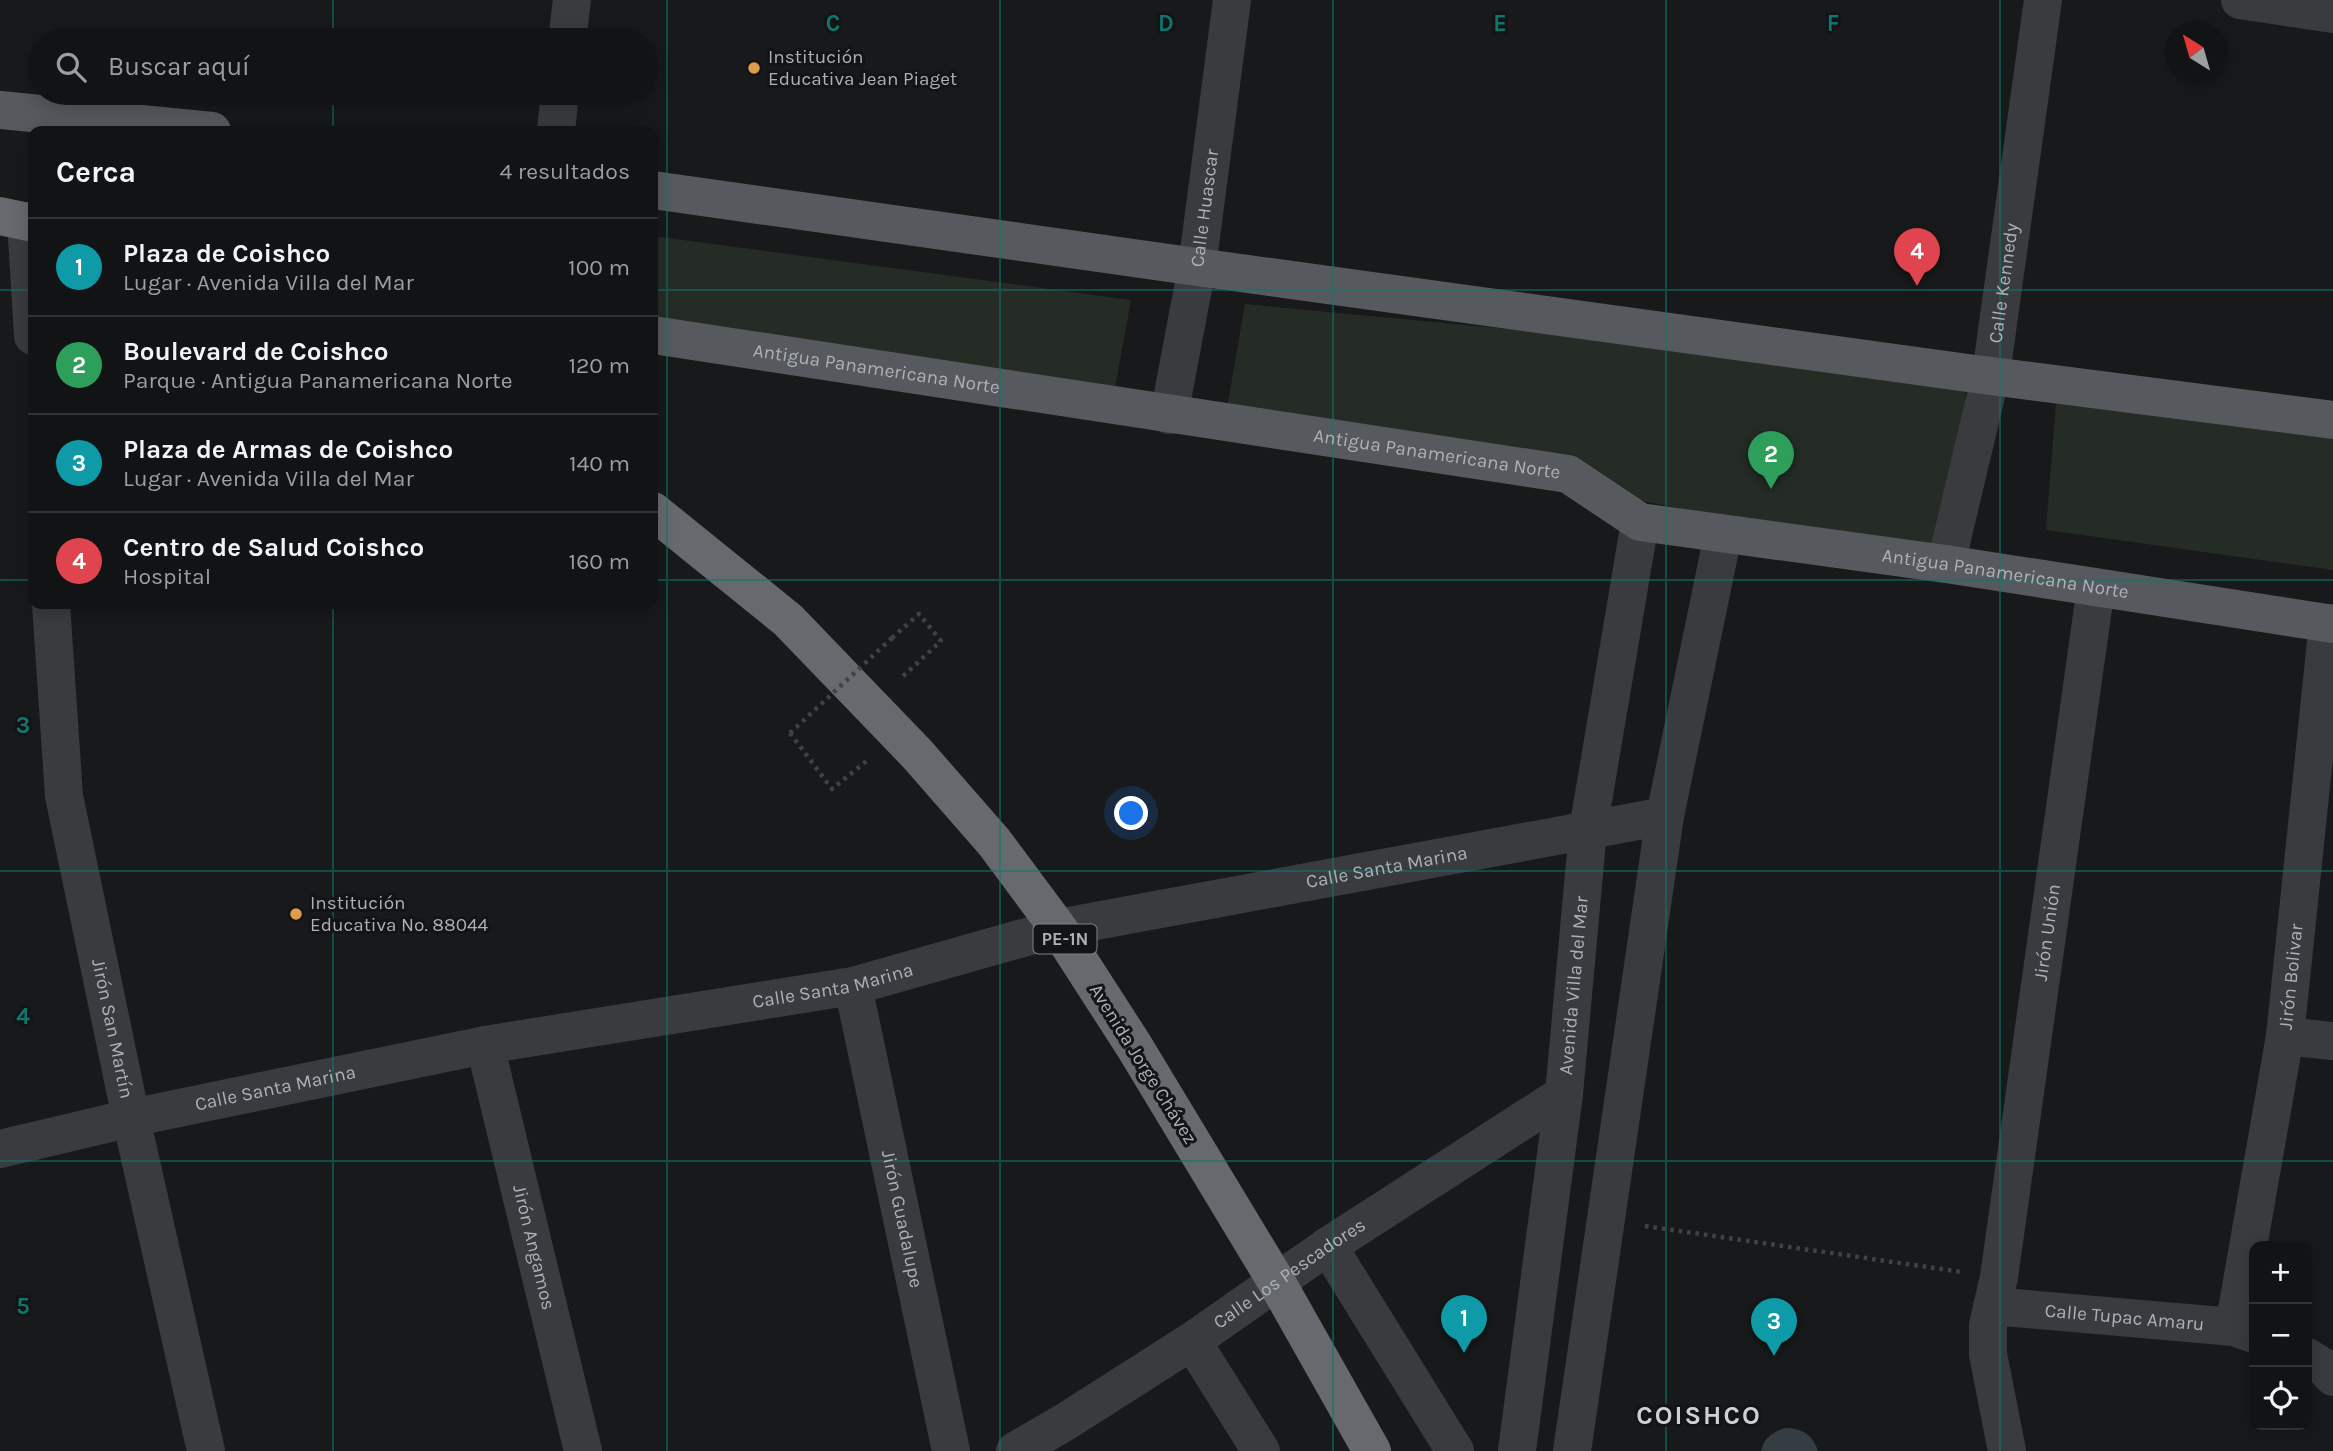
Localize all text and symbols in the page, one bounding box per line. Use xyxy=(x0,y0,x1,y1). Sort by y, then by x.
text: C xyxy=(826,10,840,37)
text: D xyxy=(1158,10,1174,37)
text: E xyxy=(1493,10,1507,37)
text: F xyxy=(1827,10,1839,37)
north arrow xyxy=(2165,21,2228,84)
search box xyxy=(28,28,658,105)
place label: Institución Educativa Jean Piaget xyxy=(768,46,957,90)
icon: search xyxy=(52,48,90,86)
text: Buscar aquí xyxy=(108,51,250,82)
marker: Institución Educativa Jean Piaget xyxy=(746,60,762,76)
street label: Calle Huascar xyxy=(1186,148,1223,269)
text: Cerca xyxy=(56,154,136,190)
text: 4 resultados xyxy=(500,158,630,185)
street label: Calle Kennedy xyxy=(1984,221,2023,345)
pin: 4 xyxy=(1894,228,1940,286)
text: Plaza de Coishco xyxy=(123,238,330,269)
text: 1 xyxy=(75,254,83,281)
text: 100 m xyxy=(568,254,630,281)
text: Lugar · Avenida Villa del Mar xyxy=(123,269,414,296)
text: Boulevard de Coishco xyxy=(123,336,388,367)
street label: Antigua Panamericana Norte xyxy=(751,339,1001,399)
text: 2 xyxy=(72,352,86,379)
text: 120 m xyxy=(568,352,630,379)
text: Parque · Antigua Panamericana Norte xyxy=(123,367,513,394)
street label: Antigua Panamericana Norte xyxy=(1312,424,1562,484)
pin: 2 xyxy=(1748,431,1794,489)
text: Plaza de Armas de Coishco xyxy=(123,434,453,465)
text: 3 xyxy=(72,450,86,477)
text: 140 m xyxy=(569,450,630,477)
text: Lugar · Avenida Villa del Mar xyxy=(123,465,414,492)
text: Centro de Salud Coishco xyxy=(123,532,424,563)
street label: Antigua Panamericana Norte xyxy=(1881,544,2130,603)
text: 4 xyxy=(72,548,86,575)
text: 160 m xyxy=(569,548,630,575)
text: Hospital xyxy=(123,563,211,590)
text: 3 xyxy=(16,712,30,739)
your location xyxy=(1114,796,1148,830)
street label: Calle Santa Marina xyxy=(1304,842,1469,893)
street label: Jirón Unión xyxy=(2030,882,2065,983)
place label: Institución Educativa No. 88044 xyxy=(310,892,489,936)
street label: Avenida Villa del Mar xyxy=(1555,895,1593,1076)
marker: Institución Educativa No. 88044 xyxy=(288,906,304,922)
street label: Jirón Bolivar xyxy=(2275,922,2308,1031)
road number: PE-1N xyxy=(1034,924,1096,954)
street label: Jirón San Martín xyxy=(87,957,138,1100)
street label: Calle Santa Marina xyxy=(751,959,916,1013)
street label: Avenida Jorge Chávez xyxy=(1085,980,1201,1148)
text: 4 xyxy=(16,1003,30,1030)
street label: Calle Santa Marina xyxy=(193,1061,358,1116)
street label: Jirón Guadalupe xyxy=(877,1148,927,1290)
street label: Jirón Angamos xyxy=(508,1182,560,1312)
street label: Calle Los Pescadores xyxy=(1209,1214,1370,1334)
map controls xyxy=(2249,1241,2312,1430)
button: + xyxy=(2249,1241,2312,1304)
text: 5 xyxy=(16,1293,30,1320)
pin: 1 xyxy=(1441,1295,1487,1353)
pin: 3 xyxy=(1751,1298,1797,1356)
street label: Calle Tupac Amaru xyxy=(2044,1300,2205,1335)
button: − xyxy=(2249,1304,2312,1367)
button: locate xyxy=(2249,1367,2312,1430)
district label: COISHCO xyxy=(1636,1400,1762,1431)

